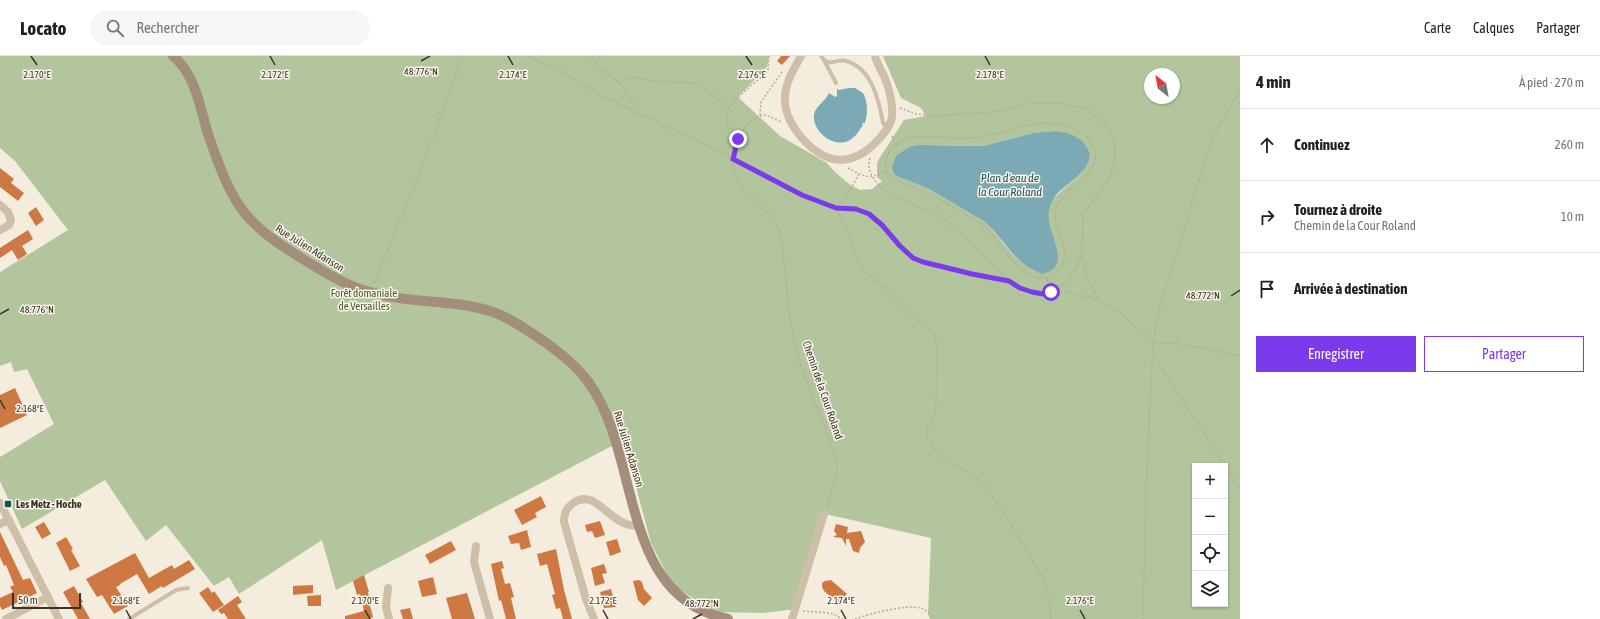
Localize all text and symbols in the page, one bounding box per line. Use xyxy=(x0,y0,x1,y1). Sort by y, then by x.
search box xyxy=(90,10,370,46)
text: Locato xyxy=(20,17,66,39)
icon: search xyxy=(104,17,126,39)
text: Rechercher xyxy=(136,19,199,36)
text: Carte xyxy=(1424,20,1451,36)
text: Calques xyxy=(1473,20,1514,36)
text: Partager xyxy=(1536,20,1580,36)
text: 48.776°N xyxy=(404,66,438,77)
north arrow xyxy=(1144,68,1180,104)
text: 2.170°E xyxy=(23,69,52,80)
text: 2.172°E xyxy=(261,69,290,80)
text: 2.174°E xyxy=(499,69,528,80)
text: 2.176°E xyxy=(738,69,767,80)
text: 2.178°E xyxy=(976,69,1005,80)
text: 4 min xyxy=(1256,72,1291,92)
text: À pied · 270 m xyxy=(1519,75,1584,90)
route end xyxy=(729,130,747,148)
icon: ahead xyxy=(1256,134,1278,156)
text: Continuez xyxy=(1294,136,1350,153)
text: 260 m xyxy=(1555,137,1584,152)
water label: Plan d'eau de la Cour Roland xyxy=(978,171,1042,199)
text: Tournez à droite xyxy=(1294,201,1382,218)
icon: right xyxy=(1256,206,1278,228)
text: 10 m xyxy=(1561,209,1584,224)
text: Chemin de la Cour Roland xyxy=(1294,218,1416,233)
street label: Rue Julien Adanson xyxy=(273,222,347,274)
icon: arrive xyxy=(1256,278,1278,300)
text: Arrivée à destination xyxy=(1294,280,1408,297)
route start xyxy=(1042,283,1060,301)
park label: Forêt domaniale de Versailles xyxy=(331,287,397,312)
text: 48.772°N xyxy=(1186,290,1220,301)
text: 48.776°N xyxy=(20,304,54,315)
button: Enregistrer xyxy=(1256,336,1416,372)
button: Partager xyxy=(1424,336,1584,372)
street label: Chemin de la Cour Roland xyxy=(801,339,845,441)
text: 2.168°E xyxy=(16,403,45,414)
street label: Rue Julien Adanson xyxy=(612,410,646,488)
map controls xyxy=(1192,463,1228,607)
button: + xyxy=(1192,463,1228,499)
place label: Les Metz - Hoche xyxy=(16,498,82,510)
marker: Les Metz - Hoche xyxy=(3,499,13,509)
button: − xyxy=(1192,499,1228,535)
button: locate xyxy=(1192,535,1228,571)
button: layers xyxy=(1192,571,1228,607)
scale bar xyxy=(12,591,81,610)
text: 50 m xyxy=(18,594,38,606)
text: 2.168°E xyxy=(112,595,141,606)
text: 2.170°E xyxy=(351,595,380,606)
text: 2.172°E xyxy=(589,595,618,606)
text: 2.174°E xyxy=(827,595,856,606)
text: 2.176°E xyxy=(1066,595,1095,606)
text: 48.772°N xyxy=(685,598,719,609)

